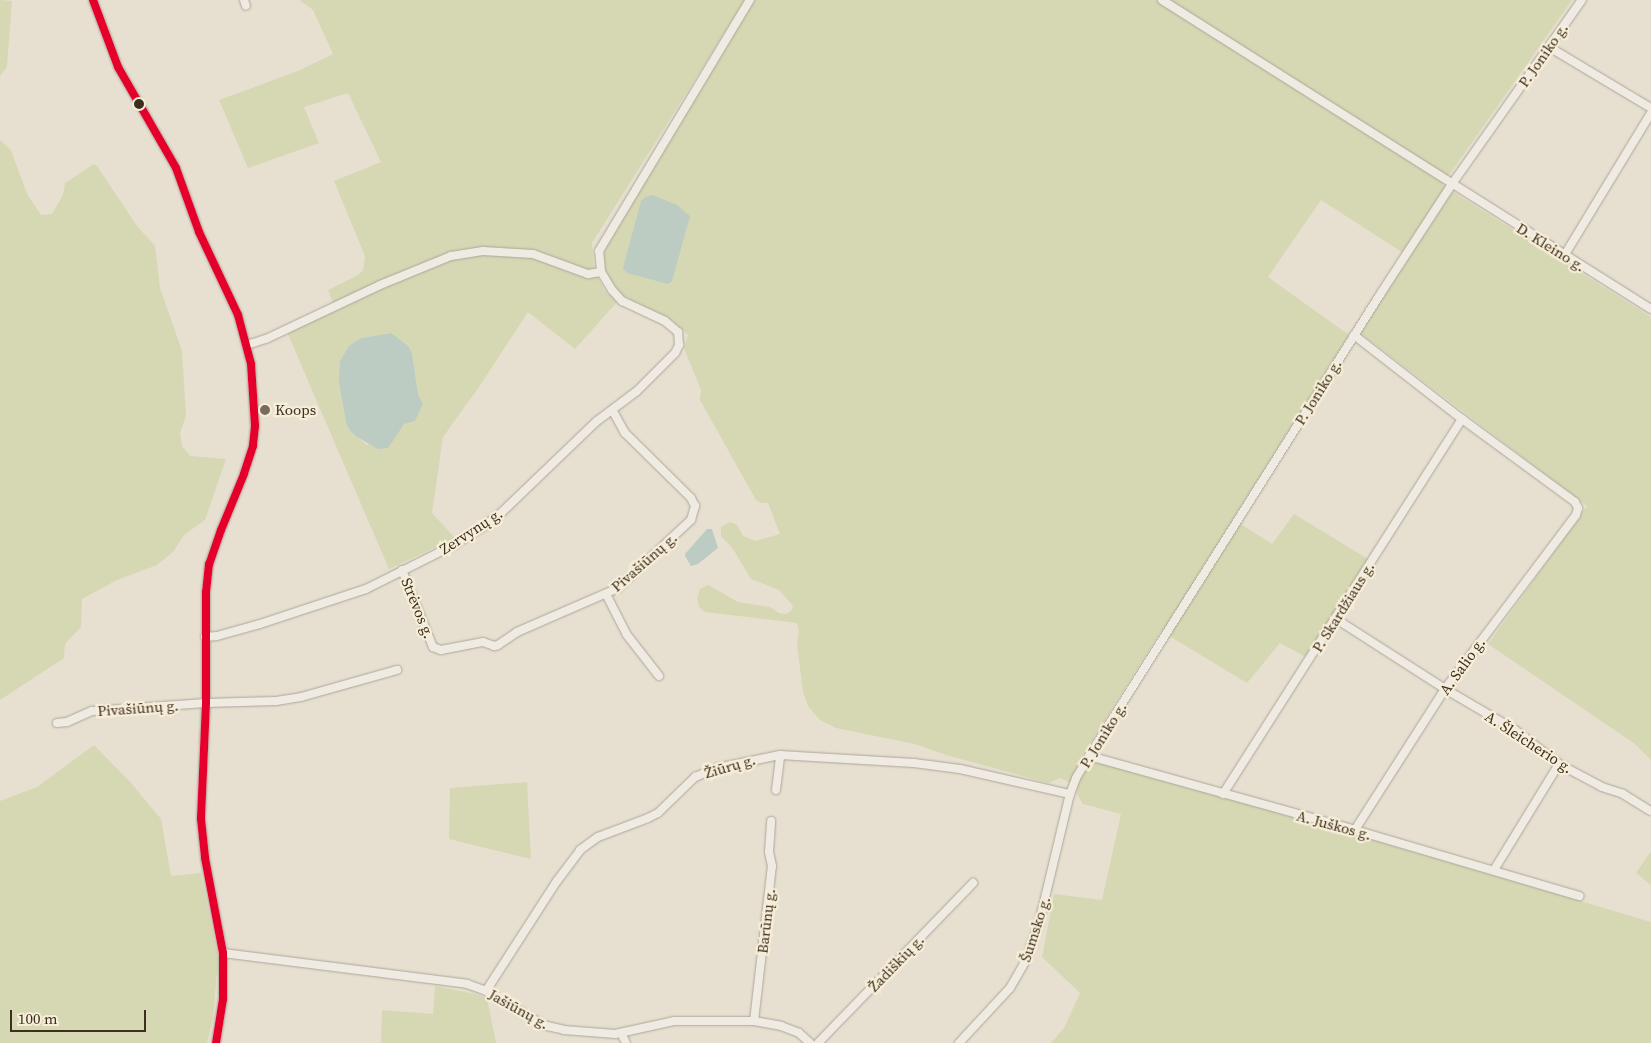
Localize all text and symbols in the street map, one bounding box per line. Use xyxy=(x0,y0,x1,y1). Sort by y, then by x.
street label: P. Joniko g. xyxy=(1514,19,1572,91)
unlabelled marker xyxy=(134,99,144,109)
street label: D. Kleino g. xyxy=(1513,219,1589,275)
street label: P. Joniko g. xyxy=(1291,356,1345,428)
place label: Koops xyxy=(275,401,316,419)
marker: Koops xyxy=(259,404,271,416)
street label: Zervynų g. xyxy=(436,504,506,558)
street label: Pivašiūnų g. xyxy=(607,528,681,596)
street label: P. Skardžiaus g. xyxy=(1308,558,1378,656)
street label: Strėvos g. xyxy=(398,575,438,641)
street label: A. Salio g. xyxy=(1435,634,1489,698)
street label: Pivašiūnų g. xyxy=(97,696,179,720)
street label: P. Joniko g. xyxy=(1076,699,1130,771)
street label: A. Šleicherio g. xyxy=(1482,707,1576,777)
street label: Žiūrų g. xyxy=(702,750,758,782)
street label: A. Juškos g. xyxy=(1295,806,1373,844)
street label: Barūnų g. xyxy=(753,887,779,955)
street label: Šumsko g. xyxy=(1016,894,1054,964)
street label: Žadiškių g. xyxy=(864,931,928,995)
street label: Jašiūnų g. xyxy=(486,985,552,1033)
scale bar xyxy=(12,1000,149,1032)
text: 100 m xyxy=(18,1008,58,1029)

